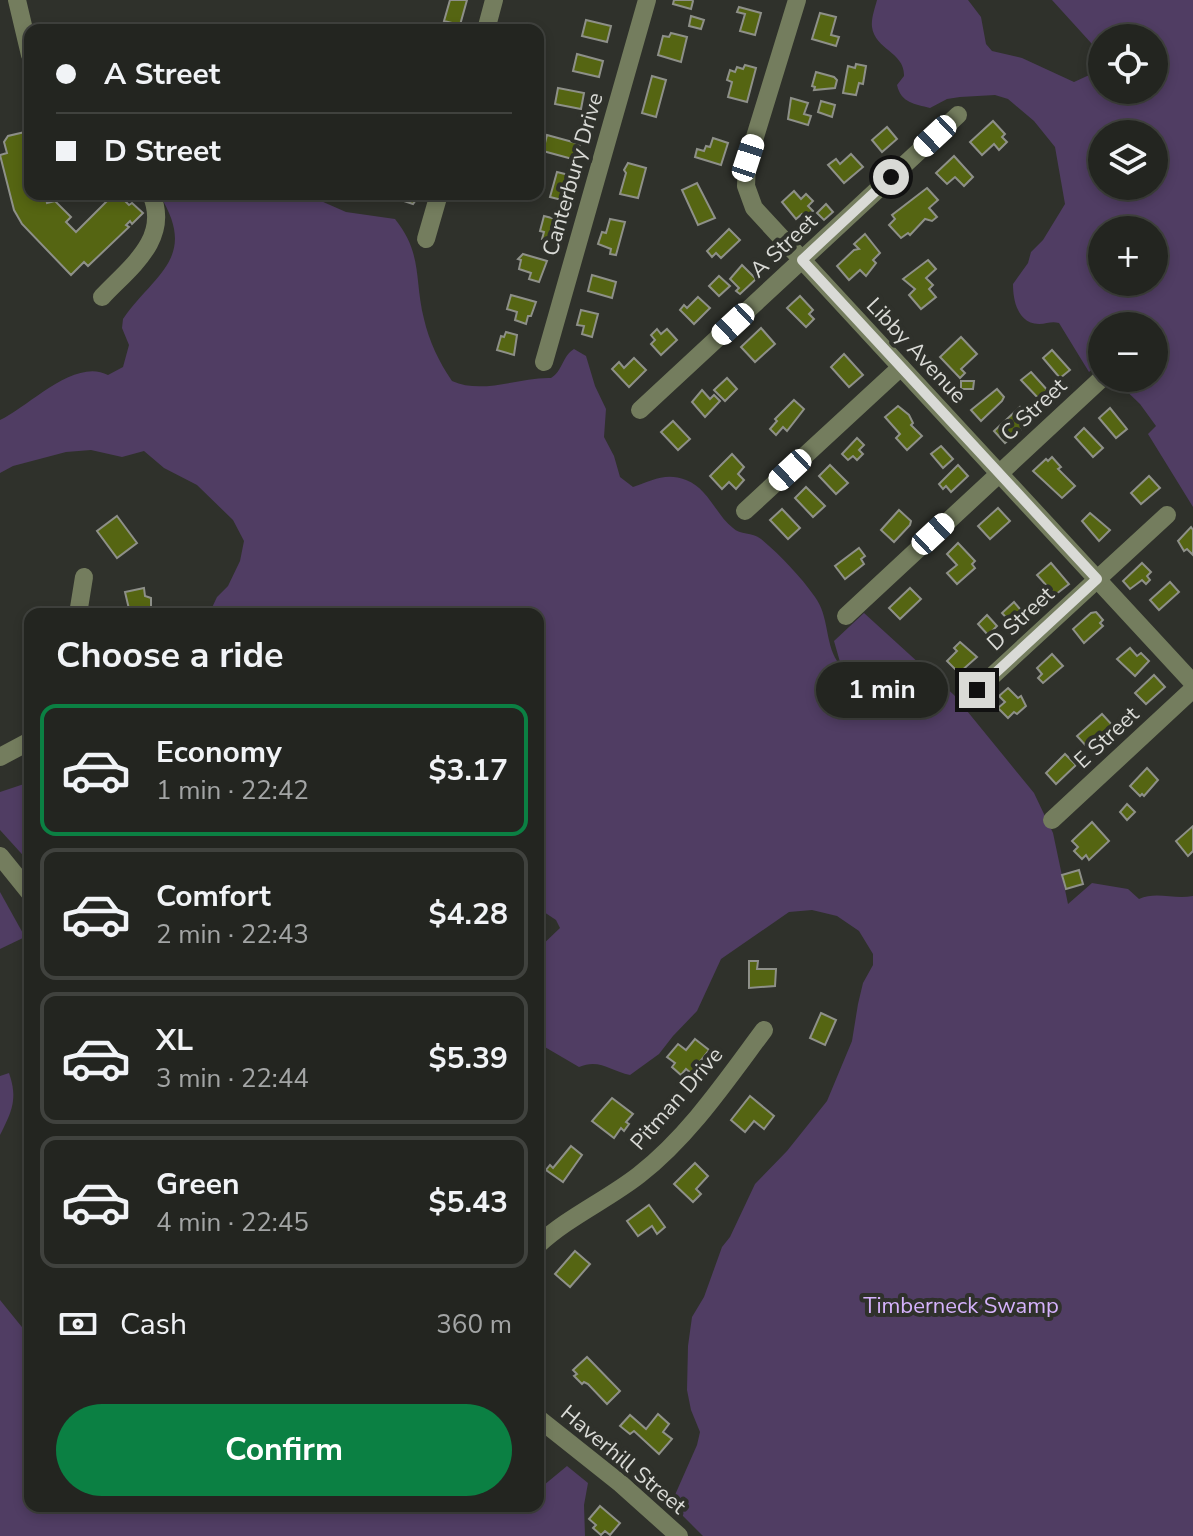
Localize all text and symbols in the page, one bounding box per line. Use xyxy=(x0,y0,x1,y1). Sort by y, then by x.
map controls xyxy=(1088,24,1168,392)
button: locate xyxy=(1088,24,1168,104)
text: A Street xyxy=(104,54,220,95)
street label: Canterbury Drive xyxy=(535,89,611,259)
car xyxy=(909,111,961,161)
button: layers xyxy=(1088,120,1168,200)
text: D Street xyxy=(104,131,221,172)
car xyxy=(729,131,767,185)
route start xyxy=(873,159,909,195)
street label: A Street xyxy=(744,207,824,285)
button: + xyxy=(1088,216,1168,296)
street label: Libby Avenue xyxy=(859,291,973,410)
car xyxy=(707,299,759,349)
button: − xyxy=(1088,312,1168,392)
street label: C Street xyxy=(994,371,1074,448)
car xyxy=(764,445,816,495)
car xyxy=(907,509,959,559)
street label: D Street xyxy=(980,580,1061,658)
text: Choose a ride xyxy=(56,631,284,680)
callout: 1 min xyxy=(817,662,949,718)
text: 1 min xyxy=(848,672,916,707)
route end xyxy=(959,672,995,708)
street label: E Street xyxy=(1068,700,1146,775)
text: Economy xyxy=(156,732,282,773)
icon: car xyxy=(60,734,132,806)
text: $3.17 xyxy=(429,750,508,791)
text: 1 min · 22:42 xyxy=(156,773,309,808)
text: Comfort xyxy=(156,876,271,917)
icon: car xyxy=(60,878,132,950)
text: $4.28 xyxy=(429,894,508,935)
text: 2 min · 22:43 xyxy=(156,917,309,952)
text: XL xyxy=(156,1020,193,1061)
icon: car xyxy=(60,1022,132,1094)
text: $5.39 xyxy=(429,1038,508,1079)
street label: Pitman Drive xyxy=(624,1041,730,1157)
text: 3 min · 22:44 xyxy=(156,1061,309,1096)
text: Green xyxy=(156,1164,240,1205)
icon: car xyxy=(60,1166,132,1238)
text: $5.43 xyxy=(429,1182,508,1223)
text: 4 min · 22:45 xyxy=(156,1205,309,1240)
park label: Timberneck Swamp xyxy=(863,1291,1059,1321)
icon: cash xyxy=(56,1302,100,1346)
text: Cash xyxy=(120,1304,187,1345)
text: 360 m xyxy=(436,1307,512,1342)
street label: Haverhill Street xyxy=(554,1398,693,1521)
button: Confirm xyxy=(56,1404,512,1496)

